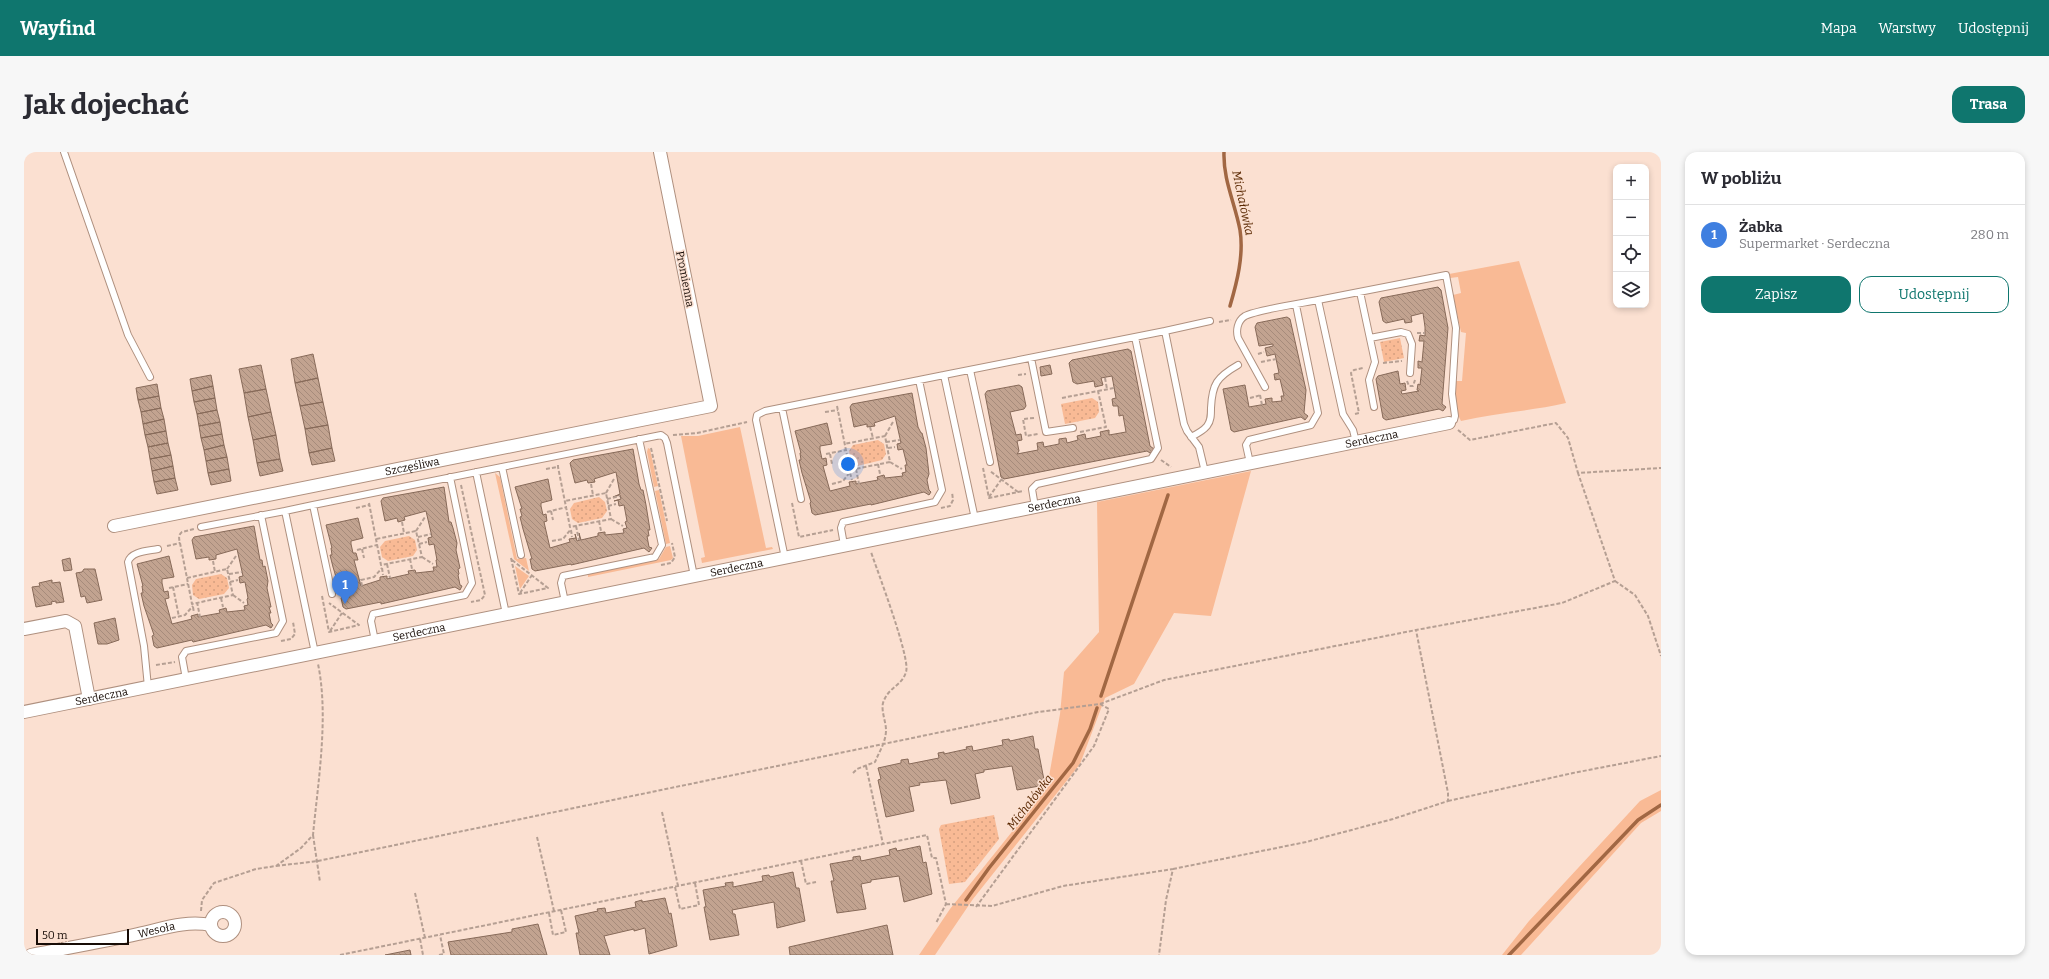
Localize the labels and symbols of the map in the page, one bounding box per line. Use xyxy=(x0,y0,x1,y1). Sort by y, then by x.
water label: Michałówka xyxy=(1229,169,1257,237)
street label: Promienna xyxy=(673,250,697,308)
street label: Serdeczna xyxy=(1344,427,1399,450)
street label: Szczęśliwa xyxy=(384,454,440,478)
your location xyxy=(838,454,858,474)
street label: Serdeczna xyxy=(1026,491,1082,515)
street label: Serdeczna xyxy=(709,556,764,579)
pin: 1 xyxy=(332,571,358,604)
street label: Serdeczna xyxy=(391,620,447,644)
street label: Serdeczna xyxy=(74,685,129,708)
water label: Michałówka xyxy=(1004,772,1056,832)
street label: Wesoła xyxy=(137,919,176,940)
scale bar xyxy=(36,927,129,946)

